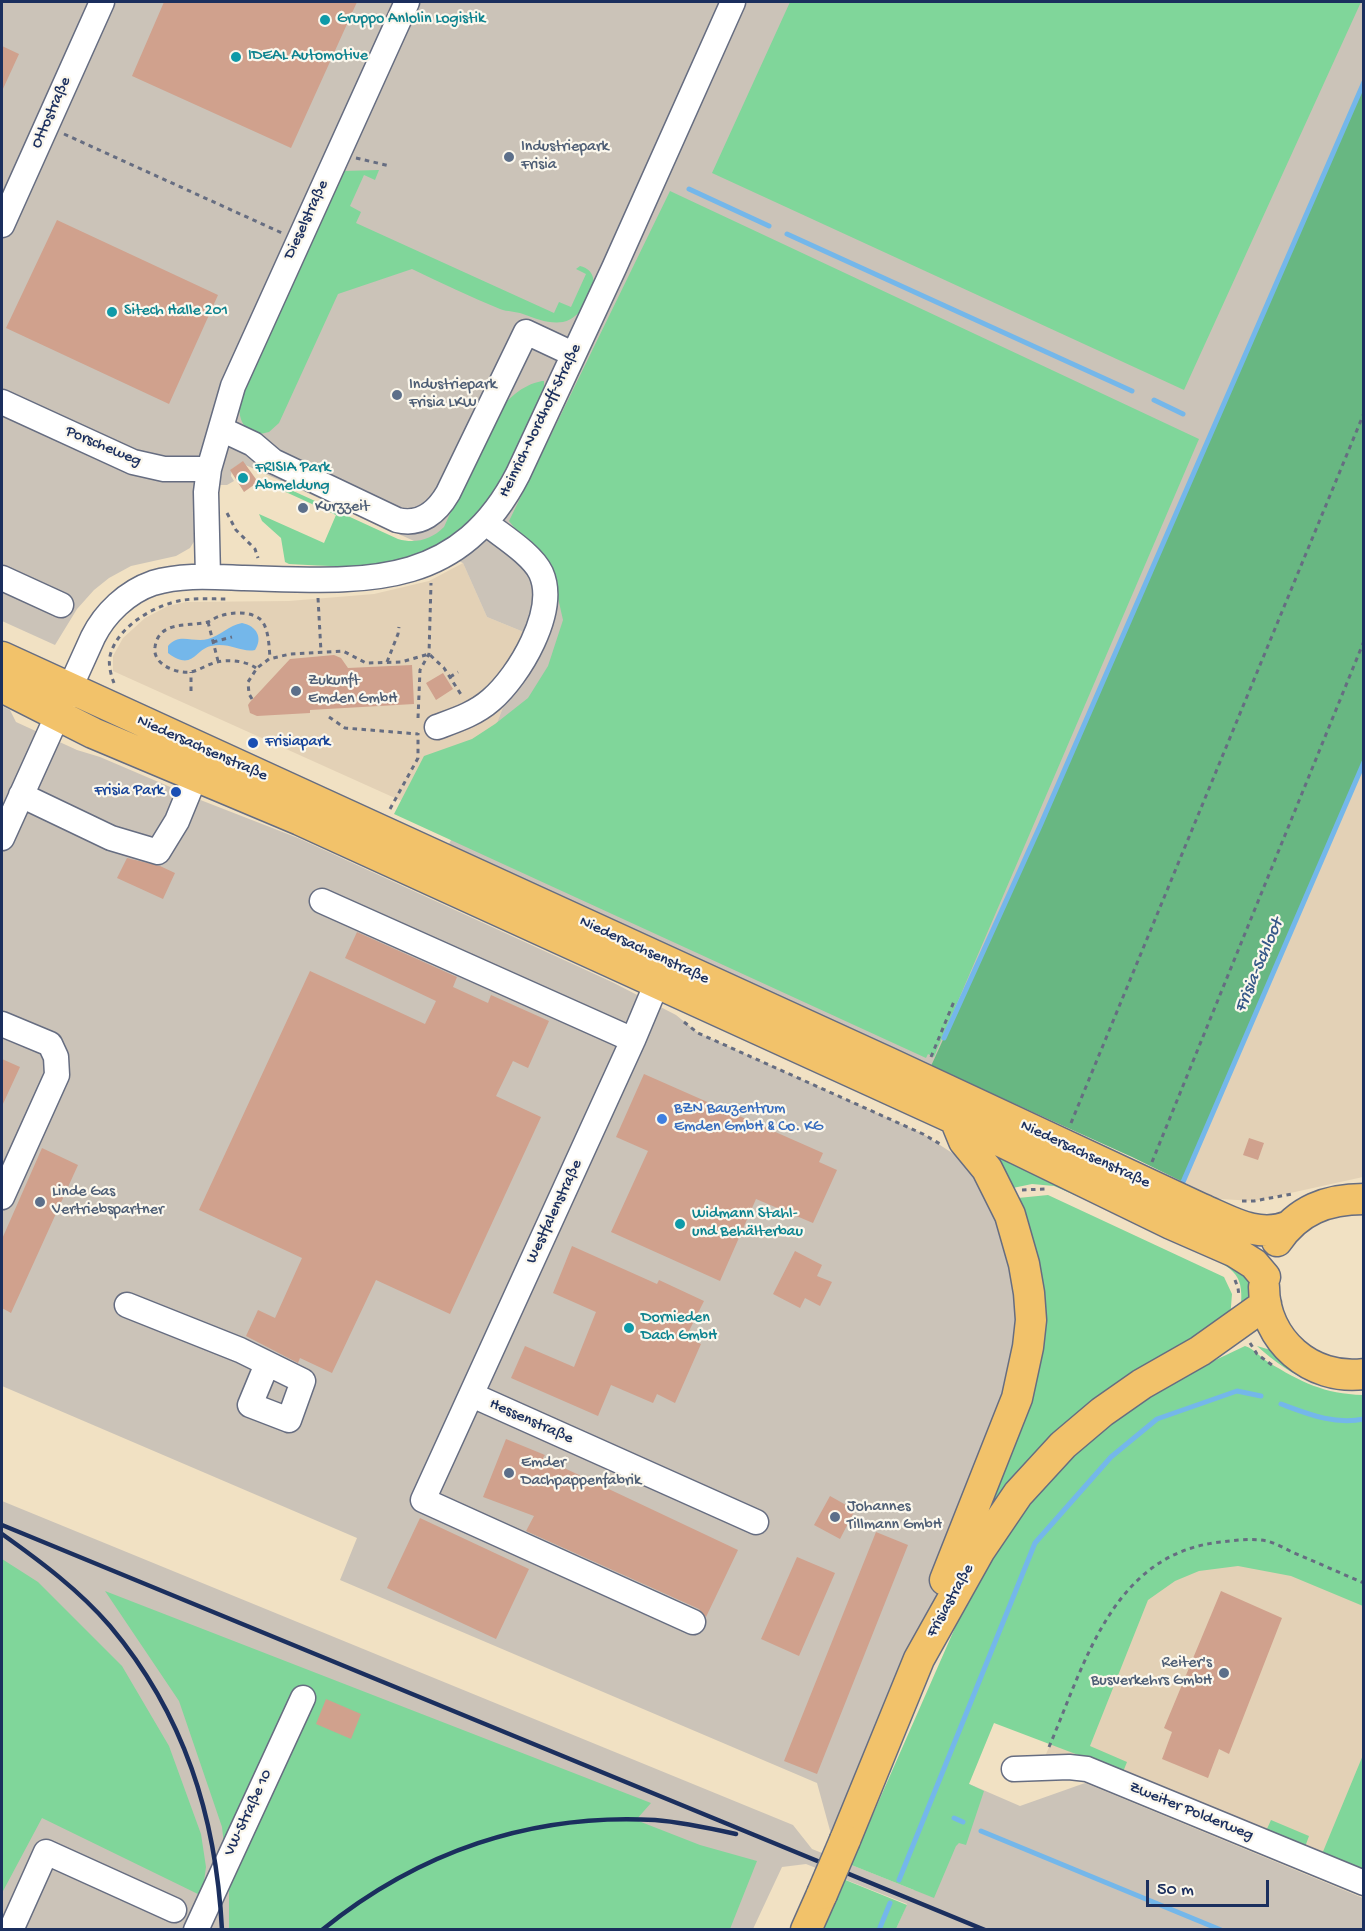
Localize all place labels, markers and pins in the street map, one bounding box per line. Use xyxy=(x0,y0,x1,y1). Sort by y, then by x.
place label: Gruppo Anlolin Logistik xyxy=(337,10,485,30)
marker: Gruppo Anlolin Logistik xyxy=(318,13,332,27)
place label: IDEAL Automotive xyxy=(248,47,368,67)
marker: IDEAL Automotive xyxy=(229,50,243,64)
place label: Industriepark Frisia xyxy=(521,138,609,176)
marker: Industriepark Frisia xyxy=(502,150,516,164)
place label: Sitech Halle 201 xyxy=(124,302,228,322)
marker: Sitech Halle 201 xyxy=(105,305,119,319)
place label: Industriepark Frisia LKW xyxy=(409,376,497,414)
marker: Industriepark Frisia LKW xyxy=(390,388,404,402)
place label: FRISIA Park Abmeldung xyxy=(255,459,330,497)
marker: FRISIA Park Abmeldung xyxy=(236,471,250,485)
place label: Kurzzeit xyxy=(315,498,369,518)
marker: Kurzzeit xyxy=(296,501,310,515)
place label: Zukunft Emden GmbH xyxy=(308,672,397,710)
marker: Zukunft Emden GmbH xyxy=(289,684,303,698)
place label: Frisiapark xyxy=(265,733,330,753)
marker: Frisiapark xyxy=(246,736,260,750)
place label: Frisia Park xyxy=(94,782,164,802)
marker: Frisia Park xyxy=(169,785,183,799)
place label: BZN Bauzentrum Emden GmbH & Co. KG xyxy=(674,1100,823,1138)
marker: BZN Bauzentrum Emden GmbH & Co. KG xyxy=(655,1112,669,1126)
place label: Linde Gas Vertriebspartner xyxy=(52,1183,164,1221)
marker: Linde Gas Vertriebspartner xyxy=(33,1195,47,1209)
place label: Widmann Stahl- und Behälterbau xyxy=(692,1205,803,1243)
marker: Widmann Stahl- und Behälterbau xyxy=(673,1217,687,1231)
place label: Dornieden Dach GmbH xyxy=(641,1309,717,1347)
marker: Dornieden Dach GmbH xyxy=(622,1321,636,1335)
place label: Emder Dachpappenfabrik xyxy=(521,1454,641,1492)
marker: Emder Dachpappenfabrik xyxy=(502,1466,516,1480)
place label: Johannes Tillmann GmbH xyxy=(847,1498,942,1536)
marker: Johannes Tillmann GmbH xyxy=(828,1510,842,1524)
place label: Reiter's Busverkehrs GmbH xyxy=(1091,1654,1212,1692)
marker: Reiter's Busverkehrs GmbH xyxy=(1217,1666,1231,1680)

